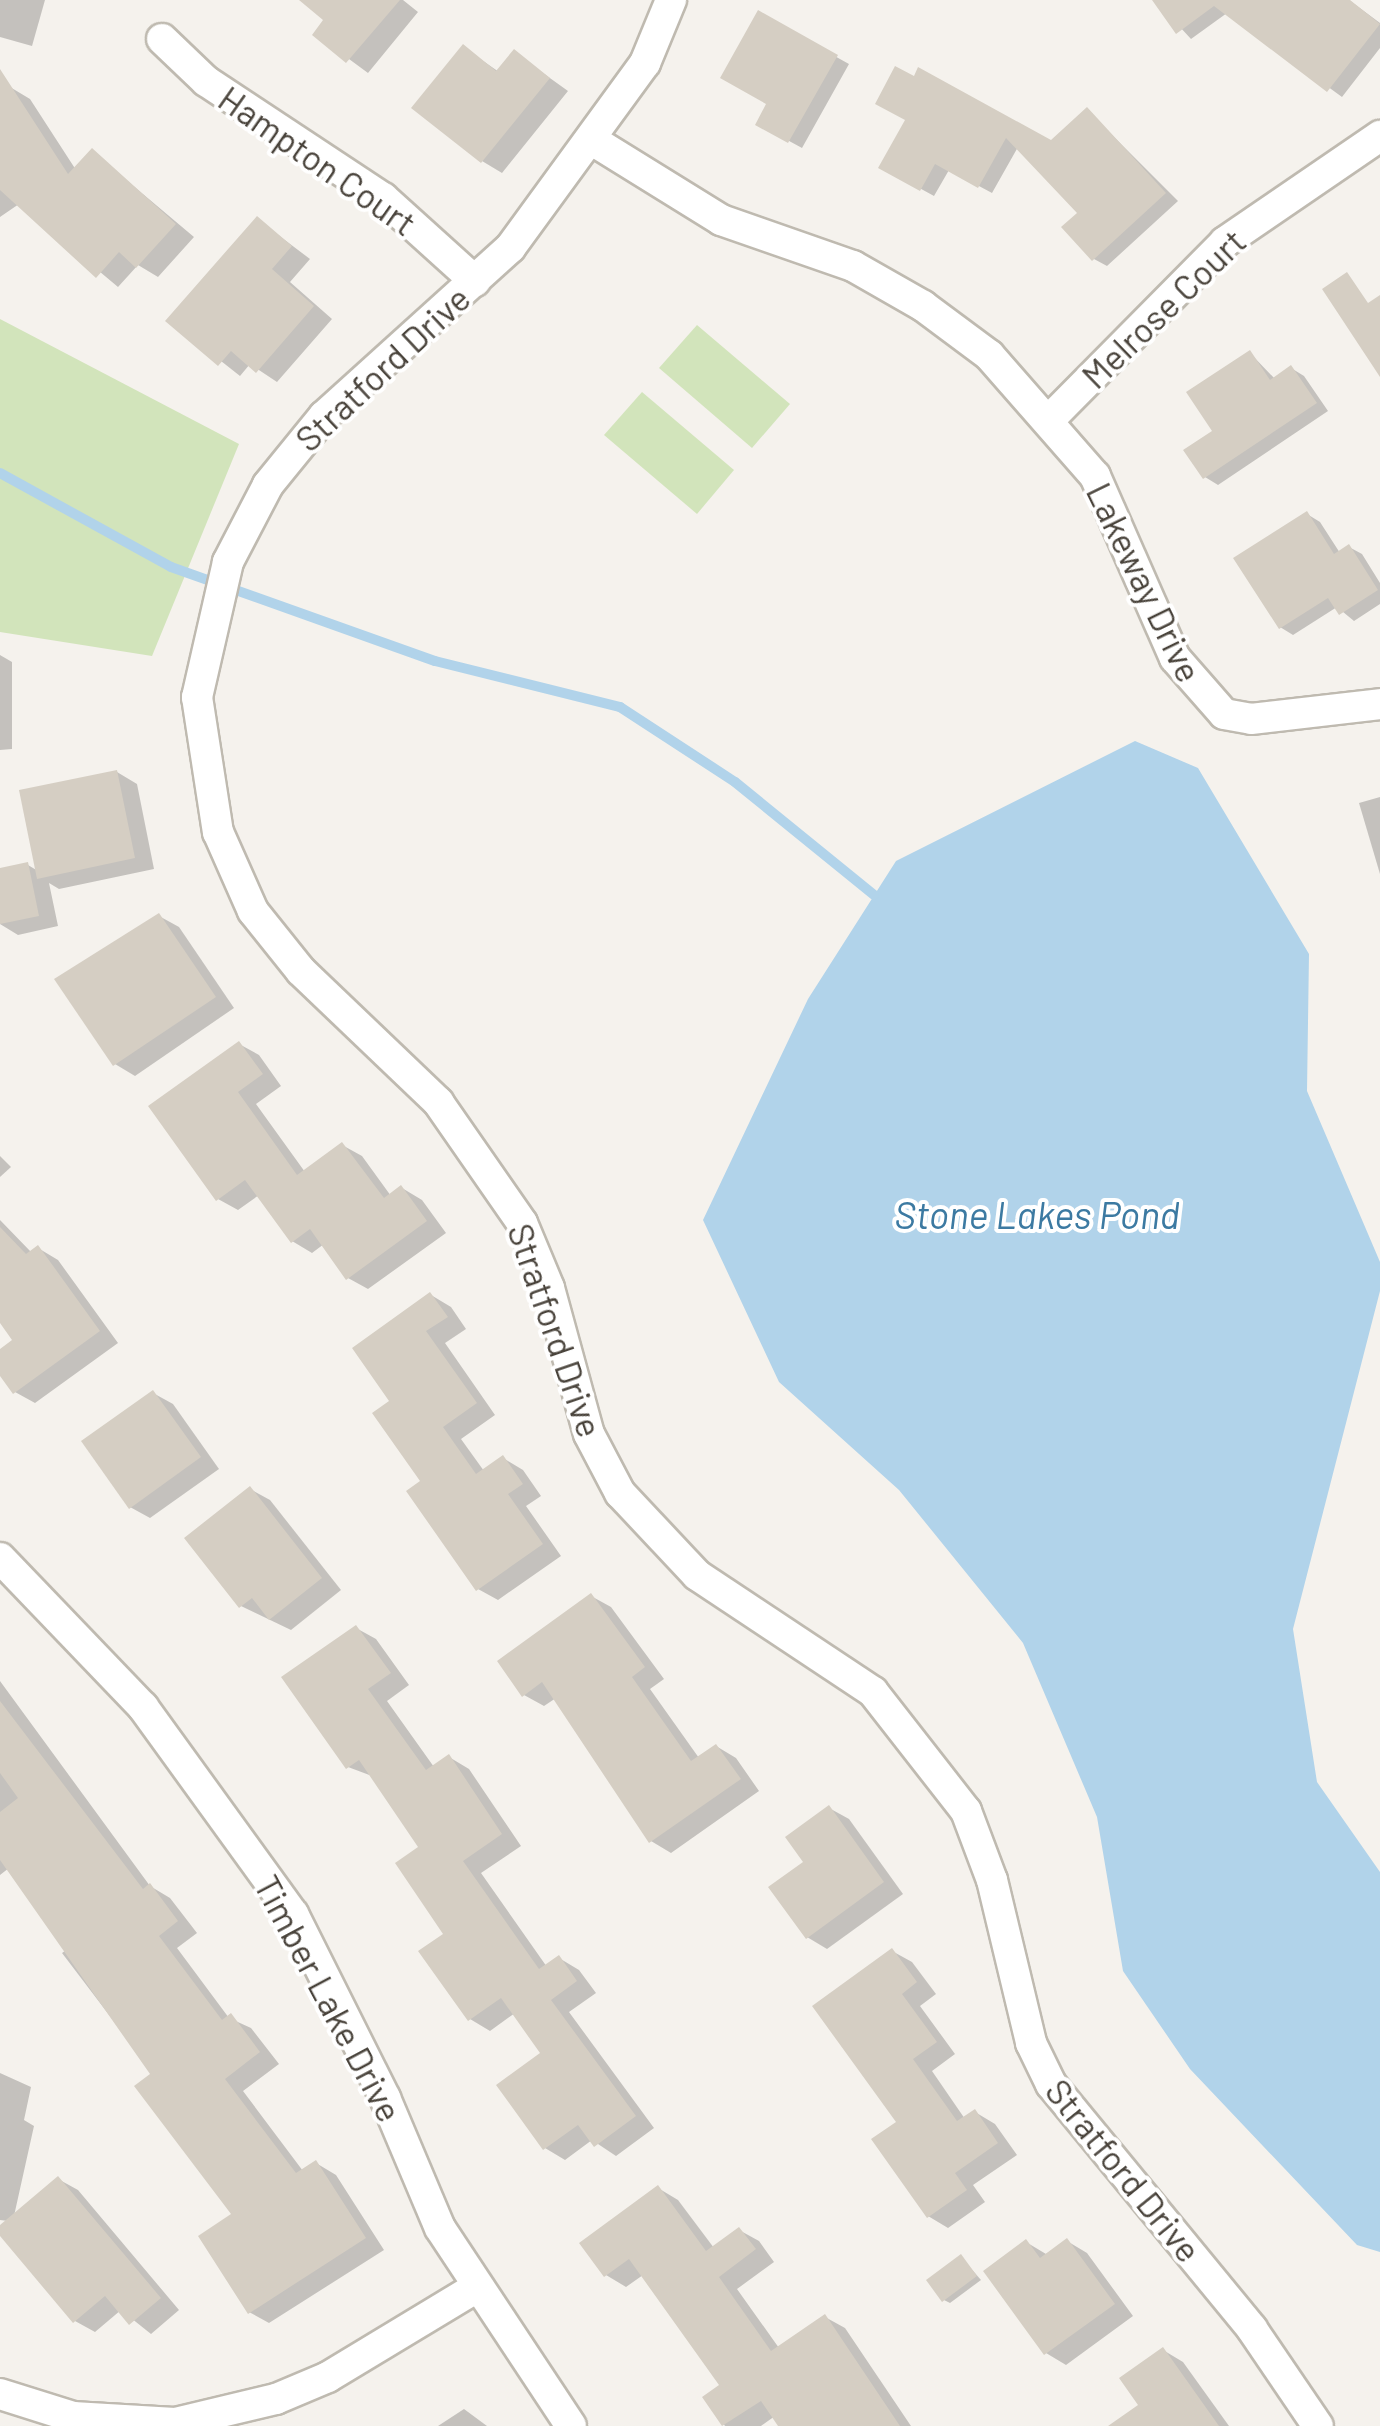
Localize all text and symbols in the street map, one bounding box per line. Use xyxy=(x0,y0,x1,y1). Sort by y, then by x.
street label: Hampton Court xyxy=(211,76,425,244)
street label: Melrose Court xyxy=(1073,220,1253,396)
street label: Stratford Drive xyxy=(286,277,478,459)
street label: Lakeway Drive xyxy=(1079,476,1211,688)
water label: Stone Lakes Pond xyxy=(894,1192,1180,1238)
street label: Stratford Drive xyxy=(500,1218,612,1442)
street label: Timber Lake Drive xyxy=(246,1868,412,2128)
street label: Stratford Drive xyxy=(1038,2070,1210,2270)

